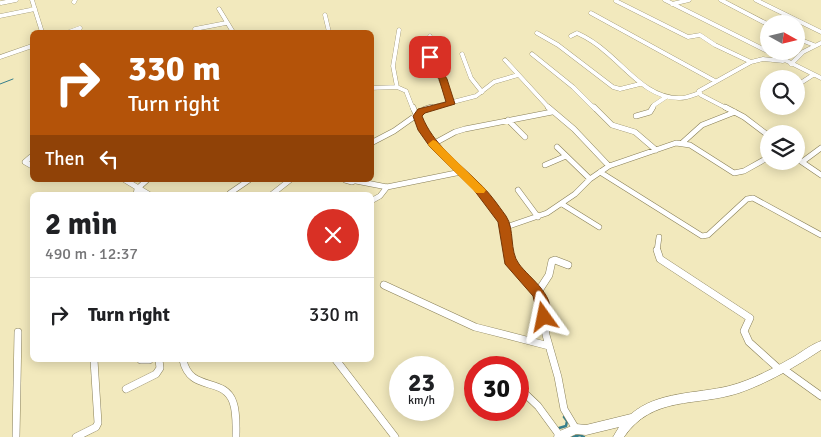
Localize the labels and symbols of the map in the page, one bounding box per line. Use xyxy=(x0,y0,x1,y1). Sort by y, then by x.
north arrow xyxy=(760,15,805,60)
pin xyxy=(409,36,451,78)
position arrow xyxy=(517,290,569,342)
speed limit sign: 30 xyxy=(464,356,529,421)

